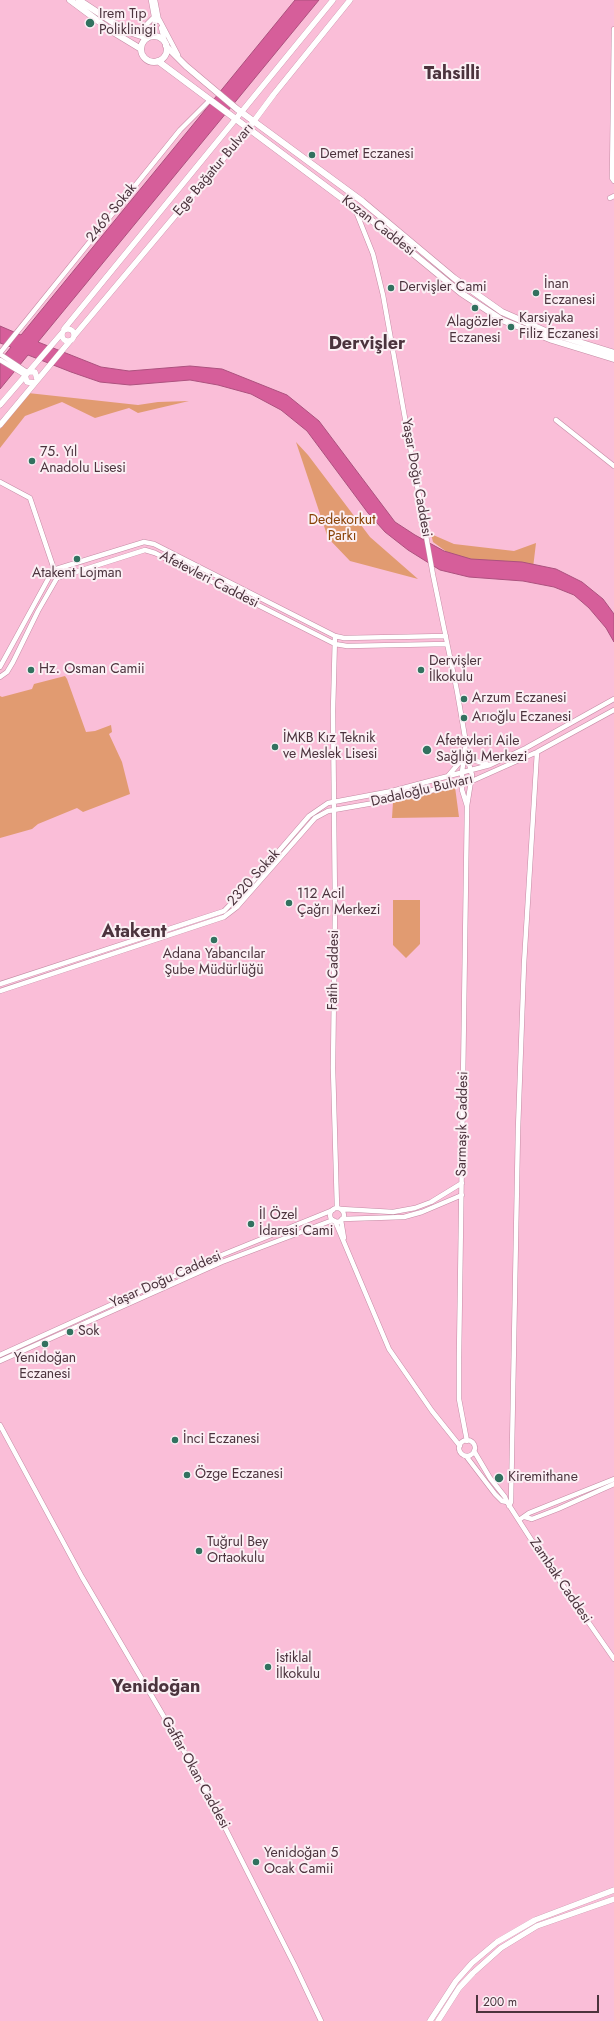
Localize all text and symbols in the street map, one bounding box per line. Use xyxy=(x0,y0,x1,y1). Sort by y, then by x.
place label: Irem Tıp Poliklinigi xyxy=(99,7,156,40)
marker: Irem Tıp Poliklinigi xyxy=(84,17,96,29)
district label: Tahsilli xyxy=(424,64,480,86)
street label: Ege Bağatur Bulvarı xyxy=(170,120,258,220)
place label: Demet Eczanesi xyxy=(320,147,414,163)
marker: Demet Eczanesi xyxy=(307,150,317,160)
street label: 2469 Sokak xyxy=(83,180,141,246)
street label: Kozan Caddesi xyxy=(338,192,418,260)
place label: İnan Eczanesi xyxy=(544,277,595,310)
place label: Dervişler Cami xyxy=(399,280,487,296)
marker: Dervişler Cami xyxy=(386,283,396,293)
marker: İnan Eczanesi xyxy=(531,288,541,298)
marker: Alagözler Eczanesi xyxy=(470,303,480,313)
place label: Karsiyaka Filiz Eczanesi xyxy=(519,311,599,344)
place label: Alagözler Eczanesi xyxy=(447,315,503,348)
marker: Karsiyaka Filiz Eczanesi xyxy=(506,322,516,332)
district label: Dervişler xyxy=(329,334,405,356)
street label: Yaşar Doğu Caddesi xyxy=(397,417,435,539)
place label: 75. Yıl Anadolu Lisesi xyxy=(40,445,126,478)
marker: 75. Yıl Anadolu Lisesi xyxy=(27,456,37,466)
park label: Dedekorkut Parkı xyxy=(308,513,376,546)
street label: Afetevleri Caddesi xyxy=(157,548,261,612)
marker: Atakent Lojman xyxy=(72,554,82,564)
place label: Atakent Lojman xyxy=(32,566,122,582)
place label: Dervişler İlkokulu xyxy=(429,654,482,686)
place label: Hz. Osman Camii xyxy=(39,662,145,678)
marker: Hz. Osman Camii xyxy=(26,665,36,675)
marker: Dervişler İlkokulu xyxy=(416,665,426,675)
place label: Arzum Eczanesi xyxy=(472,691,567,707)
marker: Arzum Eczanesi xyxy=(459,694,469,704)
place label: Arıoğlu Eczanesi xyxy=(472,710,571,726)
marker: Arıoğlu Eczanesi xyxy=(459,713,469,723)
place label: İMKB Kız Teknik ve Meslek Lisesi xyxy=(283,731,377,764)
place label: Afetevleri Aile Sağlığı Merkezi xyxy=(436,734,527,766)
marker: İMKB Kız Teknik ve Meslek Lisesi xyxy=(270,742,280,752)
marker: Afetevleri Aile Sağlığı Merkezi xyxy=(421,744,433,756)
street label: Dadaloğlu Bulvarı xyxy=(369,771,475,811)
street label: 2320 Sokak xyxy=(224,846,284,910)
place label: 112 Acil Çağrı Merkezi xyxy=(297,887,380,920)
marker: 112 Acil Çağrı Merkezi xyxy=(284,898,294,908)
district label: Atakent xyxy=(101,922,167,944)
street label: Fatih Caddesi xyxy=(325,930,343,1010)
marker: Adana Yabancılar Şube Müdürlüğü xyxy=(209,935,219,945)
place label: Adana Yabancılar Şube Müdürlüğü xyxy=(163,947,265,980)
street label: Sarmaşık Caddesi xyxy=(454,1071,472,1177)
place label: İl Özel İdaresi Cami xyxy=(259,1208,333,1240)
marker: İl Özel İdaresi Cami xyxy=(246,1219,256,1229)
street label: Yaşar Doğu Caddesi xyxy=(108,1248,224,1312)
place label: Sok xyxy=(78,1324,99,1340)
marker: Sok xyxy=(65,1327,75,1337)
marker: Yenidoğan Eczanesi xyxy=(40,1339,50,1349)
place label: Yenidoğan Eczanesi xyxy=(14,1351,76,1384)
place label: İnci Eczanesi xyxy=(183,1432,260,1448)
marker: İnci Eczanesi xyxy=(170,1435,180,1445)
place label: Özge Eczanesi xyxy=(195,1467,283,1483)
marker: Özge Eczanesi xyxy=(182,1470,192,1480)
place label: Kiremithane xyxy=(508,1470,578,1486)
marker: Kiremithane xyxy=(493,1472,505,1484)
place label: Tuğrul Bey Ortaokulu xyxy=(207,1535,268,1568)
street label: Zambak Caddesi xyxy=(525,1535,595,1627)
marker: Tuğrul Bey Ortaokulu xyxy=(194,1546,204,1556)
place label: İstiklal İlkokulu xyxy=(276,1651,320,1684)
marker: İstiklal İlkokulu xyxy=(263,1662,273,1672)
district label: Yenidoğan xyxy=(112,1677,200,1699)
street label: Gaffar Okan Caddesi xyxy=(157,1714,233,1832)
place label: Yenidoğan 5 Ocak Camii xyxy=(264,1846,338,1878)
marker: Yenidoğan 5 Ocak Camii xyxy=(251,1857,261,1867)
scale bar xyxy=(478,1987,601,2013)
text: 200 m xyxy=(483,1993,517,2011)

